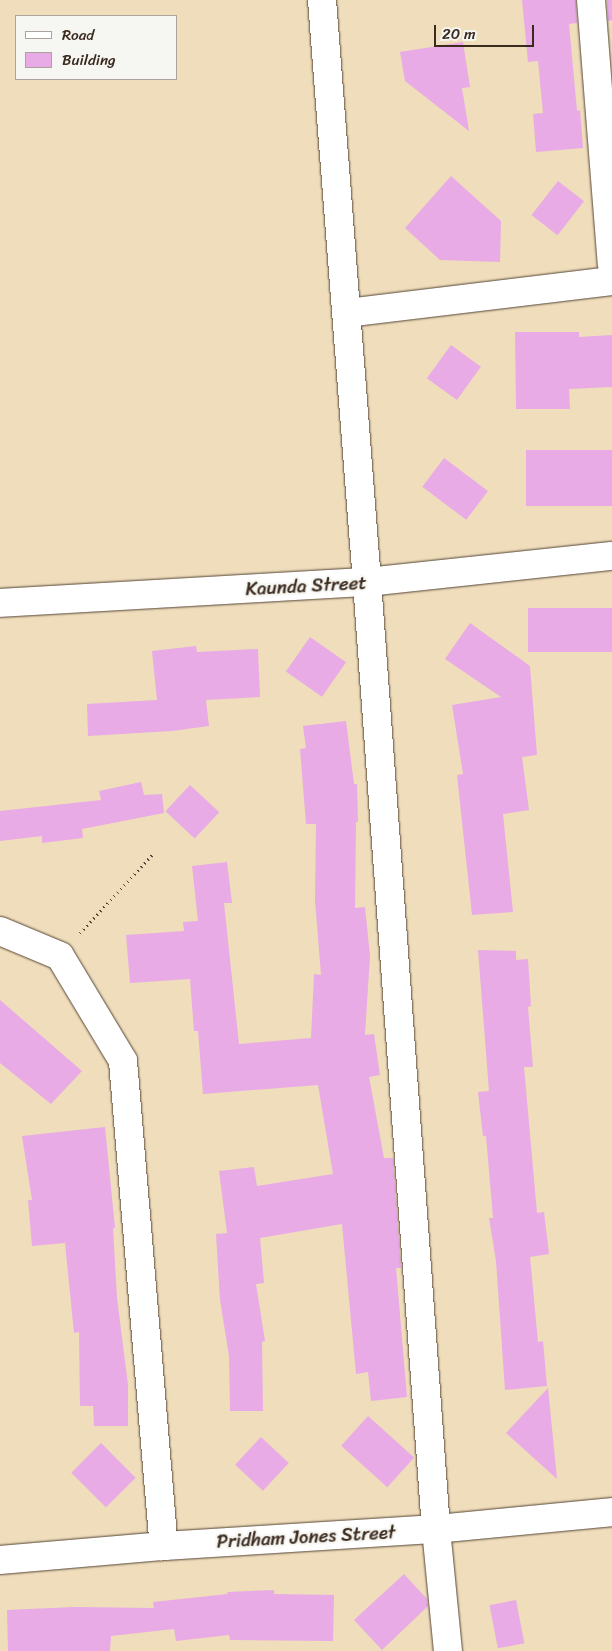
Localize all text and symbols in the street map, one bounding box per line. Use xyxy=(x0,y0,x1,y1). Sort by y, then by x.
legend xyxy=(15,15,178,80)
scale bar xyxy=(437,15,537,47)
text: 20 m xyxy=(442,21,476,47)
text: Road xyxy=(62,22,94,48)
text: Building xyxy=(62,47,116,73)
street label: Kaunda Street xyxy=(245,571,367,601)
street label: Pridham Jones Street xyxy=(215,1521,397,1553)

